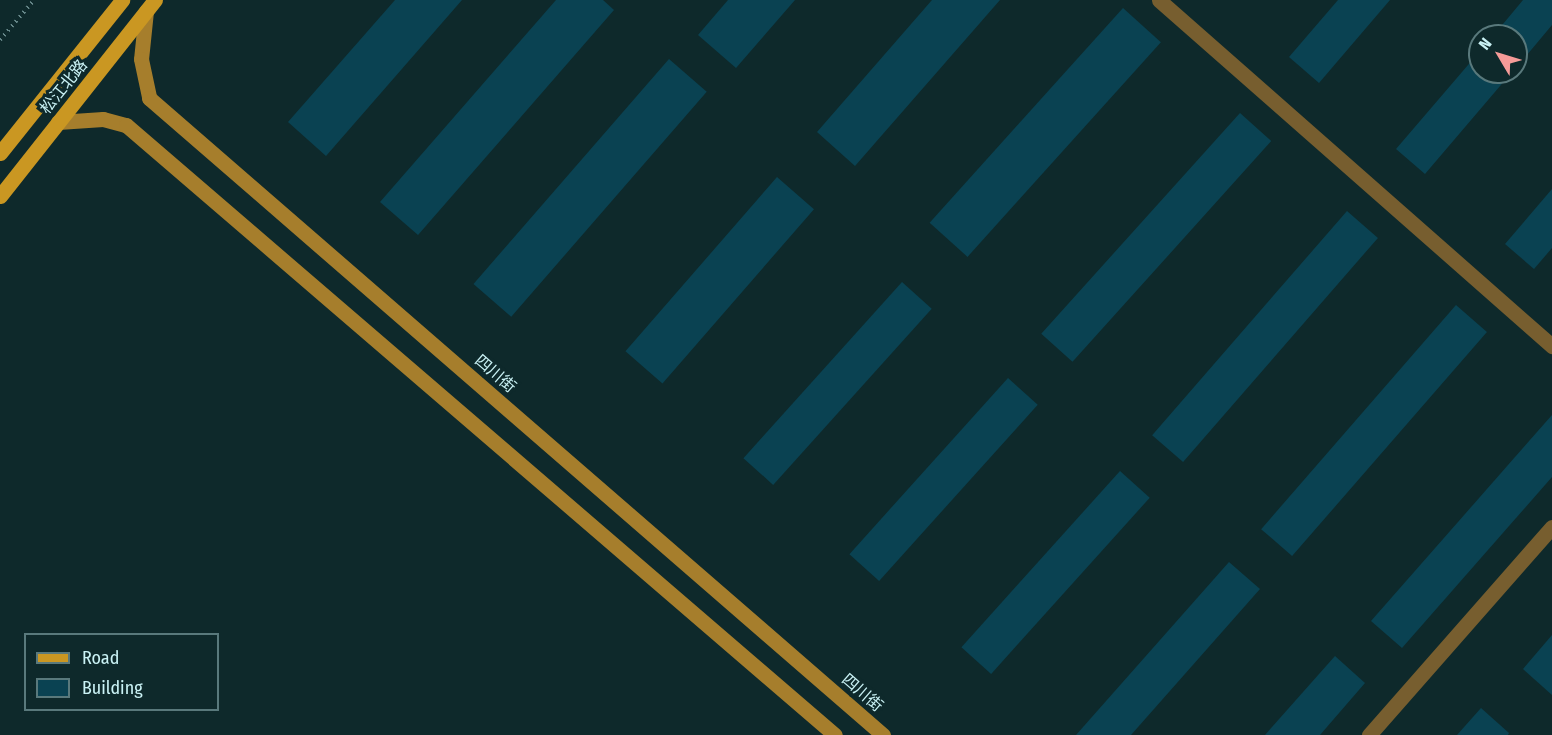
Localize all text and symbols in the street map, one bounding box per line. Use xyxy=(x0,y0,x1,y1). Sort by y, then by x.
north arrow xyxy=(1468,24,1528,84)
text: N xyxy=(1475,34,1495,53)
street label: 松江北路 xyxy=(36,56,92,118)
street label: 四川街 xyxy=(471,351,519,397)
legend xyxy=(24,633,219,711)
text: Road xyxy=(82,647,119,669)
street label: 四川街 xyxy=(838,670,886,716)
text: Building xyxy=(82,677,143,699)

